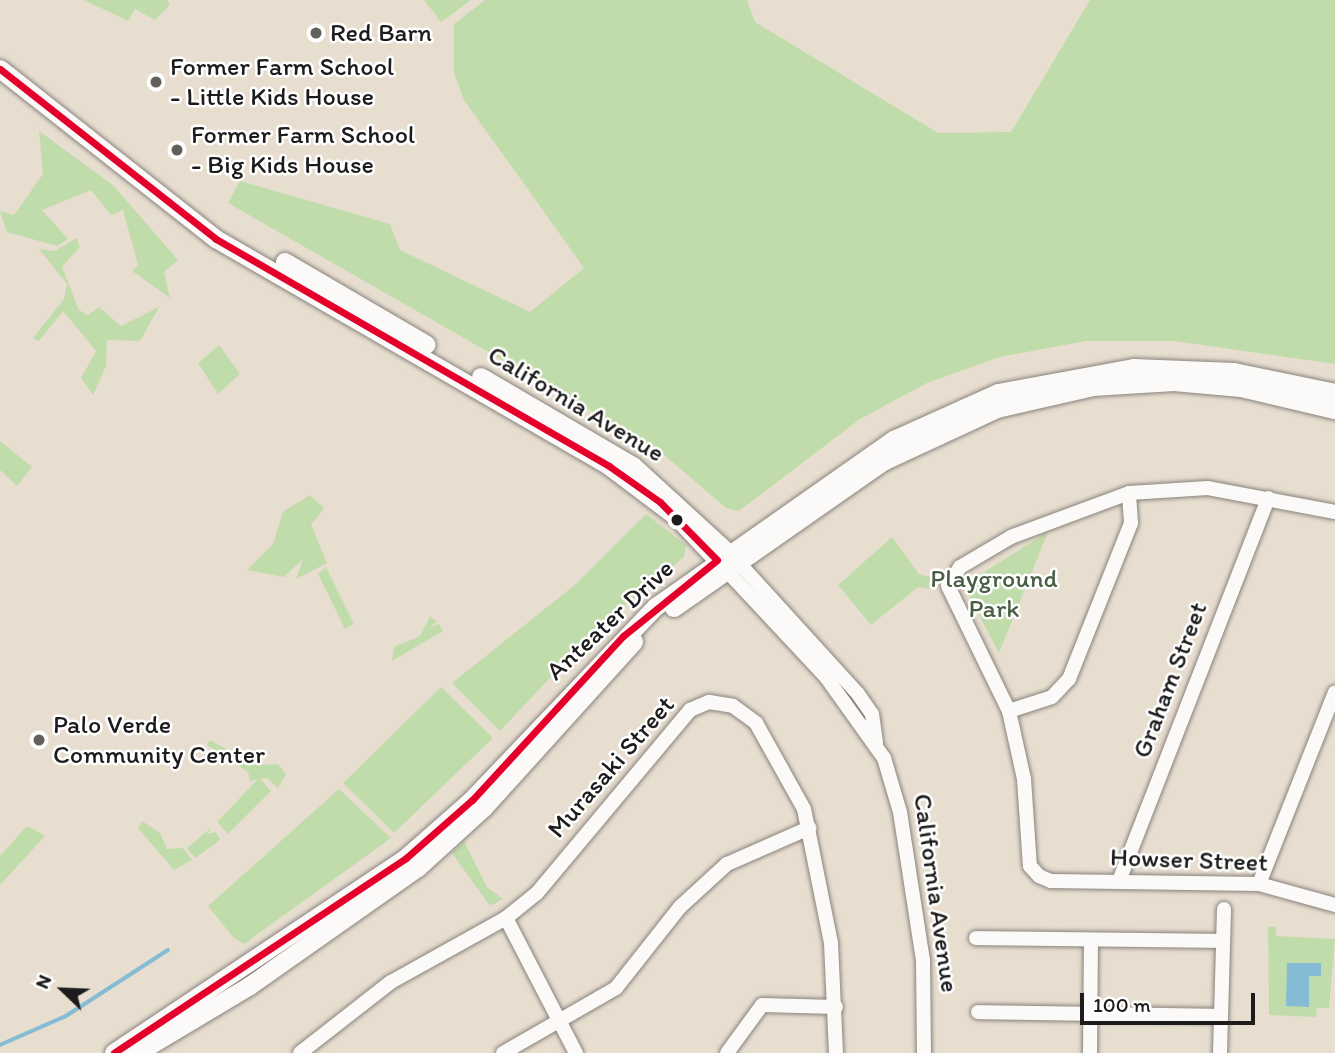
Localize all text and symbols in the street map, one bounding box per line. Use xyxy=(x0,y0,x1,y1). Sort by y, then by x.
place label: Red Barn xyxy=(330,17,433,49)
marker: Red Barn xyxy=(308,25,324,41)
place label: Former Farm School - Little Kids House xyxy=(170,51,393,112)
marker: Former Farm School - Little Kids House xyxy=(148,74,164,90)
place label: Former Farm School - Big Kids House xyxy=(191,119,414,180)
marker: Former Farm School - Big Kids House xyxy=(169,142,185,158)
street label: California Avenue xyxy=(483,339,669,469)
unlabelled marker xyxy=(670,513,684,527)
street label: Anteater Drive xyxy=(540,553,680,687)
park label: Playground Park xyxy=(930,563,1058,624)
street label: Graham Street xyxy=(1126,598,1214,762)
street label: Murasaki Street xyxy=(541,690,681,844)
place label: Palo Verde Community Center xyxy=(53,709,265,770)
marker: Palo Verde Community Center xyxy=(31,732,47,748)
street label: California Avenue xyxy=(907,792,965,994)
street label: Howser Street xyxy=(1110,842,1268,878)
north arrow xyxy=(28,955,98,1025)
text: N xyxy=(30,971,56,992)
scale bar xyxy=(1083,979,1258,1023)
text: 100 m xyxy=(1093,992,1151,1017)

